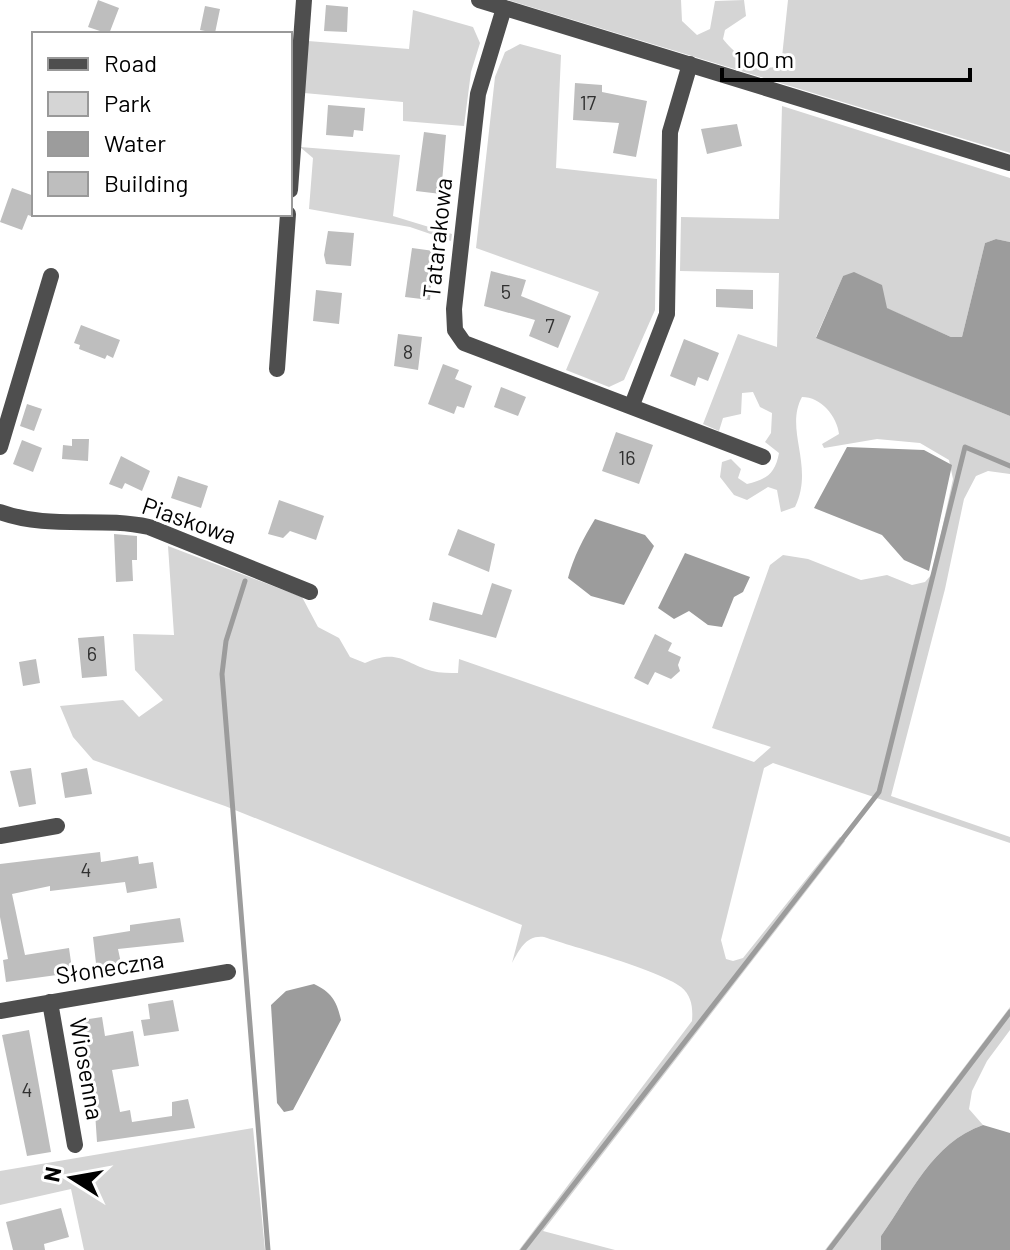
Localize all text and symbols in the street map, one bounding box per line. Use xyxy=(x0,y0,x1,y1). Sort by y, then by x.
legend xyxy=(32,32,292,216)
scale bar xyxy=(722,32,970,82)
text: 100 m xyxy=(734,44,794,73)
text: Road xyxy=(104,48,157,77)
text: Park xyxy=(104,88,151,117)
house number: 17 xyxy=(580,90,597,114)
text: Water xyxy=(104,128,166,157)
text: Building xyxy=(104,168,188,197)
street label: Tatarakowa xyxy=(416,176,457,299)
house number: 5 xyxy=(501,279,511,303)
house number: 7 xyxy=(545,313,555,337)
house number: 8 xyxy=(403,339,413,363)
house number: 16 xyxy=(618,445,636,469)
street label: Piaskowa xyxy=(139,490,240,549)
house number: 6 xyxy=(87,641,97,665)
house number: 4 xyxy=(80,857,92,881)
street label: Słoneczna xyxy=(54,944,166,989)
street label: Wiosenna xyxy=(64,1016,111,1122)
house number: 4 xyxy=(21,1077,33,1101)
north arrow xyxy=(32,1138,112,1218)
text: N xyxy=(37,1164,66,1184)

